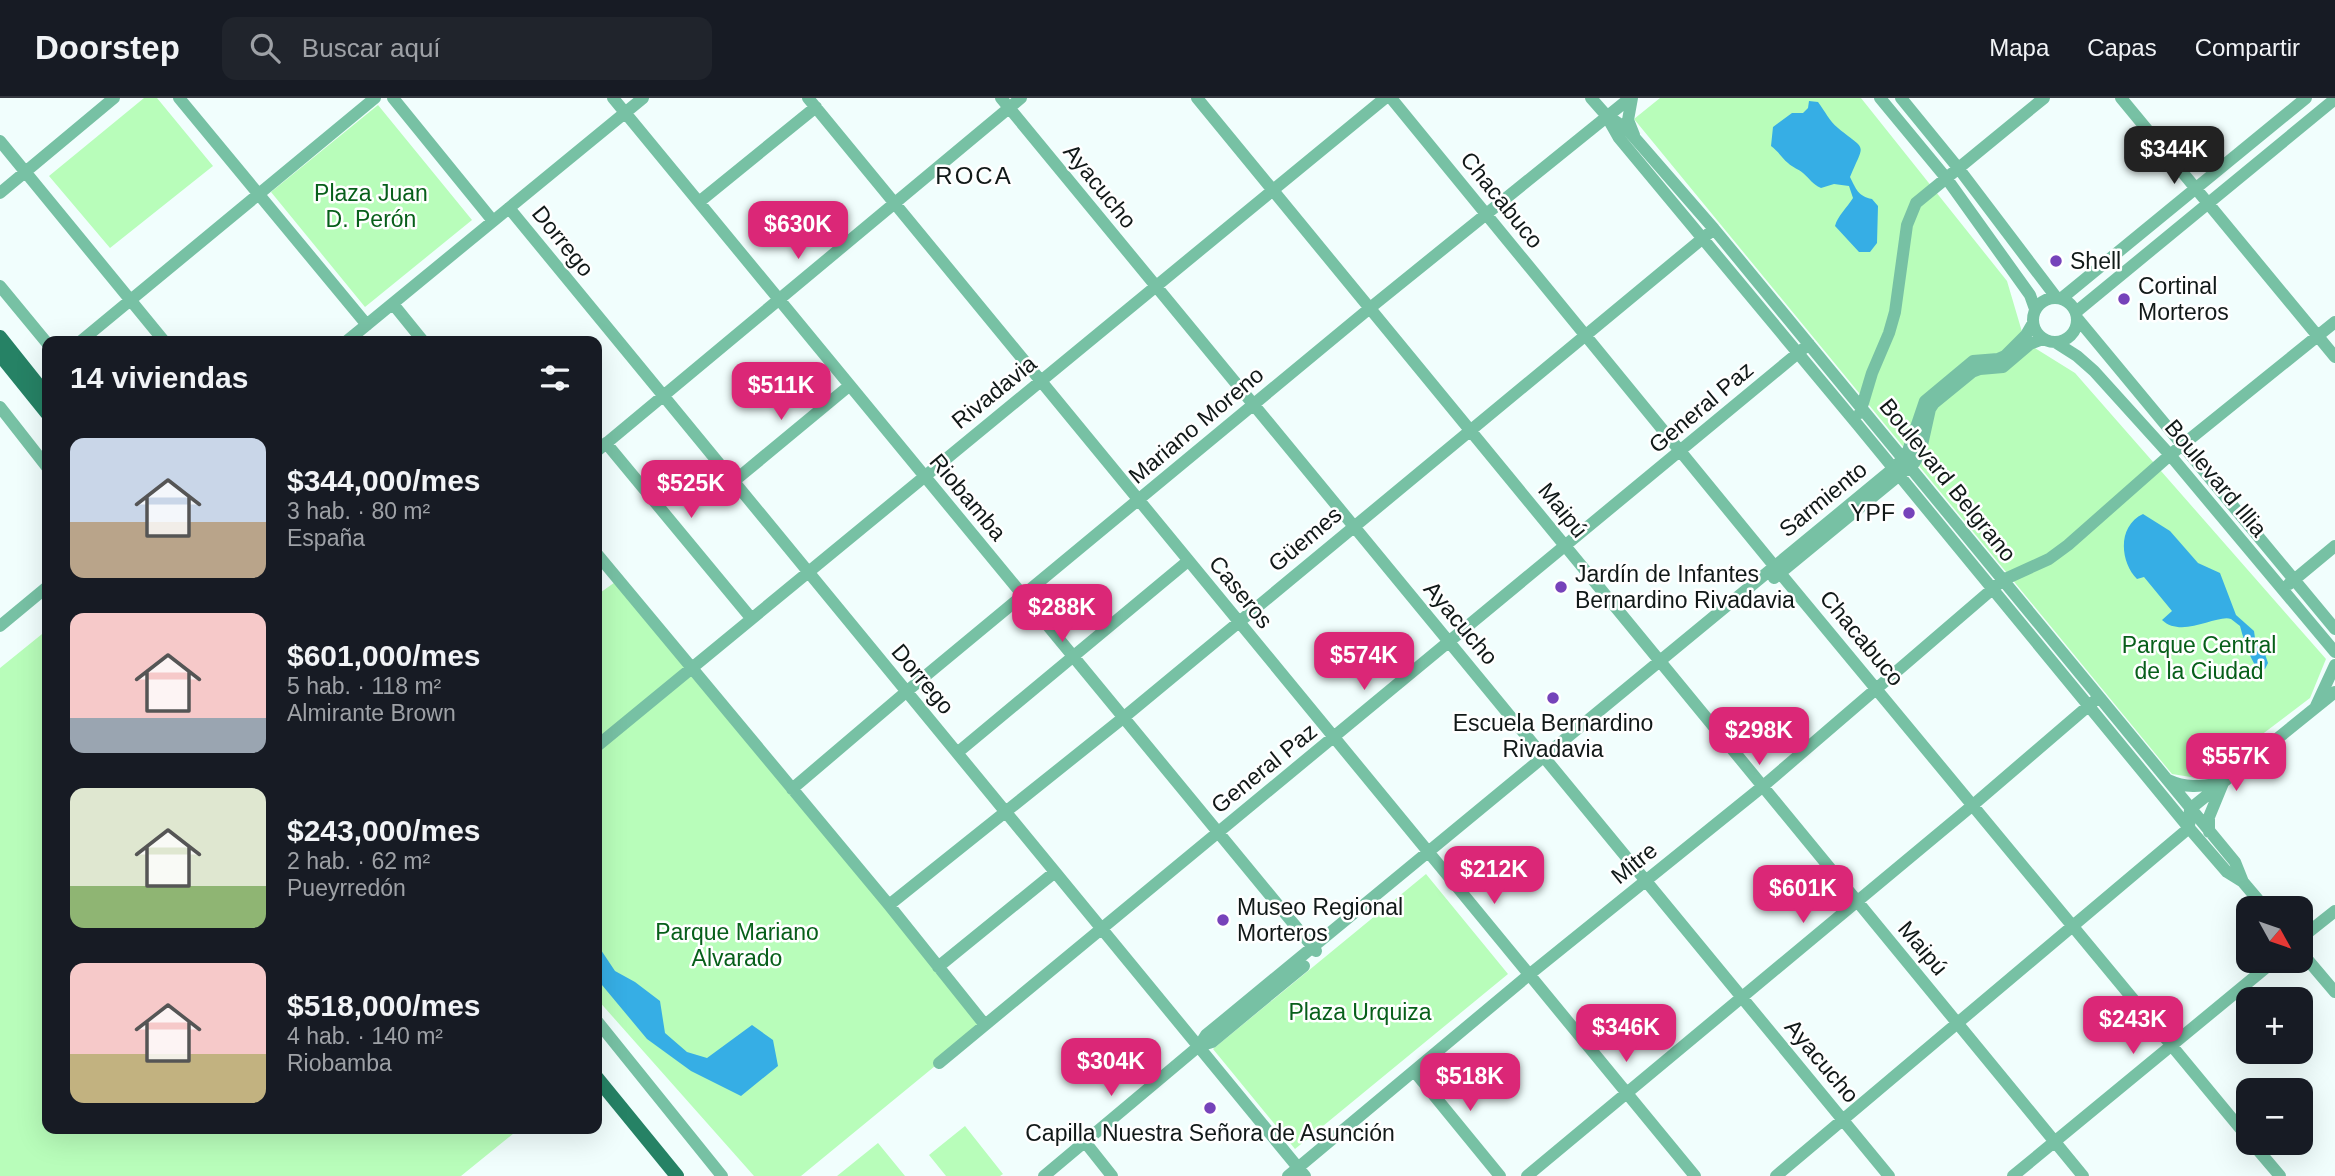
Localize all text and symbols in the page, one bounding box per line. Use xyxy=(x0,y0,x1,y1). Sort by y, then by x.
search box xyxy=(222,17,712,80)
text: Doorstep xyxy=(35,29,180,66)
icon: search xyxy=(246,29,284,67)
text: Buscar aquí xyxy=(302,33,441,63)
text: Mapa xyxy=(1989,34,2049,61)
text: Capas xyxy=(2087,34,2157,61)
text: Compartir xyxy=(2195,34,2300,61)
pin: $344K xyxy=(2125,126,2223,186)
text: $344K xyxy=(2140,136,2208,162)
street label: Ayacucho xyxy=(1058,139,1142,233)
street label: Chacabuco xyxy=(1455,147,1549,253)
district label: ROCA xyxy=(935,162,1013,189)
park label: Plaza Juan D. Perón xyxy=(314,180,428,232)
street label: Dorrego xyxy=(527,201,599,281)
pin: $630K xyxy=(749,202,847,261)
text: $630K xyxy=(764,211,832,237)
place label: Shell xyxy=(2070,248,2121,274)
marker: Shell xyxy=(2048,253,2064,269)
place label: Cortinal Morteros xyxy=(2138,273,2229,325)
marker: Cortinal Morteros xyxy=(2116,291,2132,307)
street label: Rivadavia xyxy=(947,350,1042,434)
street label: General Paz xyxy=(1644,356,1758,458)
icon: filters xyxy=(536,359,574,397)
text: 14 viviendas xyxy=(70,361,248,394)
street label: Mariano Moreno xyxy=(1123,361,1269,489)
pin: $511K xyxy=(732,362,830,422)
text: $511K xyxy=(748,372,814,398)
street label: Boulevard Belgrano xyxy=(1874,393,2022,567)
street label: Boulevard Illia xyxy=(2160,414,2273,542)
street label: Riobamba xyxy=(924,448,1012,546)
street label: Sarmiento xyxy=(1774,456,1872,542)
pin: $525K xyxy=(642,460,740,520)
text: $344,000/mes xyxy=(287,464,481,497)
icon: home xyxy=(126,466,210,550)
text: $525K xyxy=(657,470,725,496)
street label: Maipú xyxy=(1533,477,1593,543)
text: 3 hab. · 80 m² xyxy=(287,498,430,524)
place label: YPF xyxy=(1850,500,1895,526)
street label: Güemes xyxy=(1263,501,1347,577)
marker: YPF xyxy=(1901,505,1917,521)
text: España xyxy=(287,525,365,551)
street label: Caseros xyxy=(1204,551,1278,633)
place label: Jardín de Infantes Bernardino Rivadavia xyxy=(1575,561,1795,613)
street label: Ayacucho xyxy=(1419,576,1503,670)
marker: Jardín de Infantes Bernardino Rivadavia xyxy=(1553,579,1569,595)
pin: $288K xyxy=(1013,584,1111,644)
street label: Chacabuco xyxy=(1815,585,1909,691)
text: $288K xyxy=(1028,594,1096,620)
pin: $574K xyxy=(1315,632,1413,692)
park label: Parque Central de la Ciudad xyxy=(2122,632,2276,684)
text: $601,000/mes xyxy=(287,639,481,672)
street label: Dorrego xyxy=(886,639,960,719)
icon: home xyxy=(126,641,210,725)
text: $574K xyxy=(1330,642,1398,668)
text: 5 hab. · 118 m² xyxy=(287,673,441,699)
marker: Escuela Bernardino Rivadavia xyxy=(1545,690,1561,706)
text: Almirante Brown xyxy=(287,700,456,726)
pin: $298K xyxy=(1710,708,1808,767)
place label: Escuela Bernardino Rivadavia xyxy=(1453,710,1653,762)
text: $298K xyxy=(1725,717,1793,743)
street label: General Paz xyxy=(1206,718,1322,818)
pin: $557K xyxy=(2187,734,2285,793)
text: $557K xyxy=(2202,743,2270,769)
text: $243,000/mes xyxy=(287,814,481,847)
icon: home xyxy=(126,816,210,900)
street label: Mitre xyxy=(1606,837,1662,889)
pin: $212K xyxy=(1445,846,1543,906)
text: 2 hab. · 62 m² xyxy=(287,848,430,874)
text: $212K xyxy=(1460,856,1528,882)
pin: $601K xyxy=(1754,866,1852,925)
text: Pueyrredón xyxy=(287,875,406,901)
text: $601K xyxy=(1769,875,1837,901)
place label: Museo Regional Morteros xyxy=(1237,894,1403,946)
north arrow xyxy=(2236,896,2314,973)
map controls xyxy=(2236,896,2313,1155)
marker: Museo Regional Morteros xyxy=(1215,912,1231,928)
street label: Maipú xyxy=(1893,916,1953,980)
park label: Parque Mariano Alvarado xyxy=(655,919,819,971)
button: + xyxy=(2236,987,2313,1064)
text: $518,000/mes xyxy=(287,989,481,1022)
icon: home xyxy=(126,991,210,1075)
pin: $243K xyxy=(2084,996,2182,1056)
park label: Plaza Urquiza xyxy=(1288,999,1432,1025)
pin: $346K xyxy=(1577,1004,1675,1064)
text: $243K xyxy=(2099,1006,2167,1032)
text: $346K xyxy=(1592,1014,1660,1040)
street label: Ayacucho xyxy=(1780,1014,1864,1108)
text: 4 hab. · 140 m² xyxy=(287,1023,443,1049)
pin: $304K xyxy=(1062,1038,1160,1098)
text: $304K xyxy=(1077,1048,1145,1074)
text: Riobamba xyxy=(287,1050,392,1076)
pin: $518K xyxy=(1421,1054,1519,1113)
text: $518K xyxy=(1436,1063,1504,1089)
button: − xyxy=(2236,1078,2313,1155)
marker: Capilla Nuestra Señora de Asunción xyxy=(1202,1100,1218,1116)
place label: Capilla Nuestra Señora de Asunción xyxy=(1025,1120,1395,1146)

